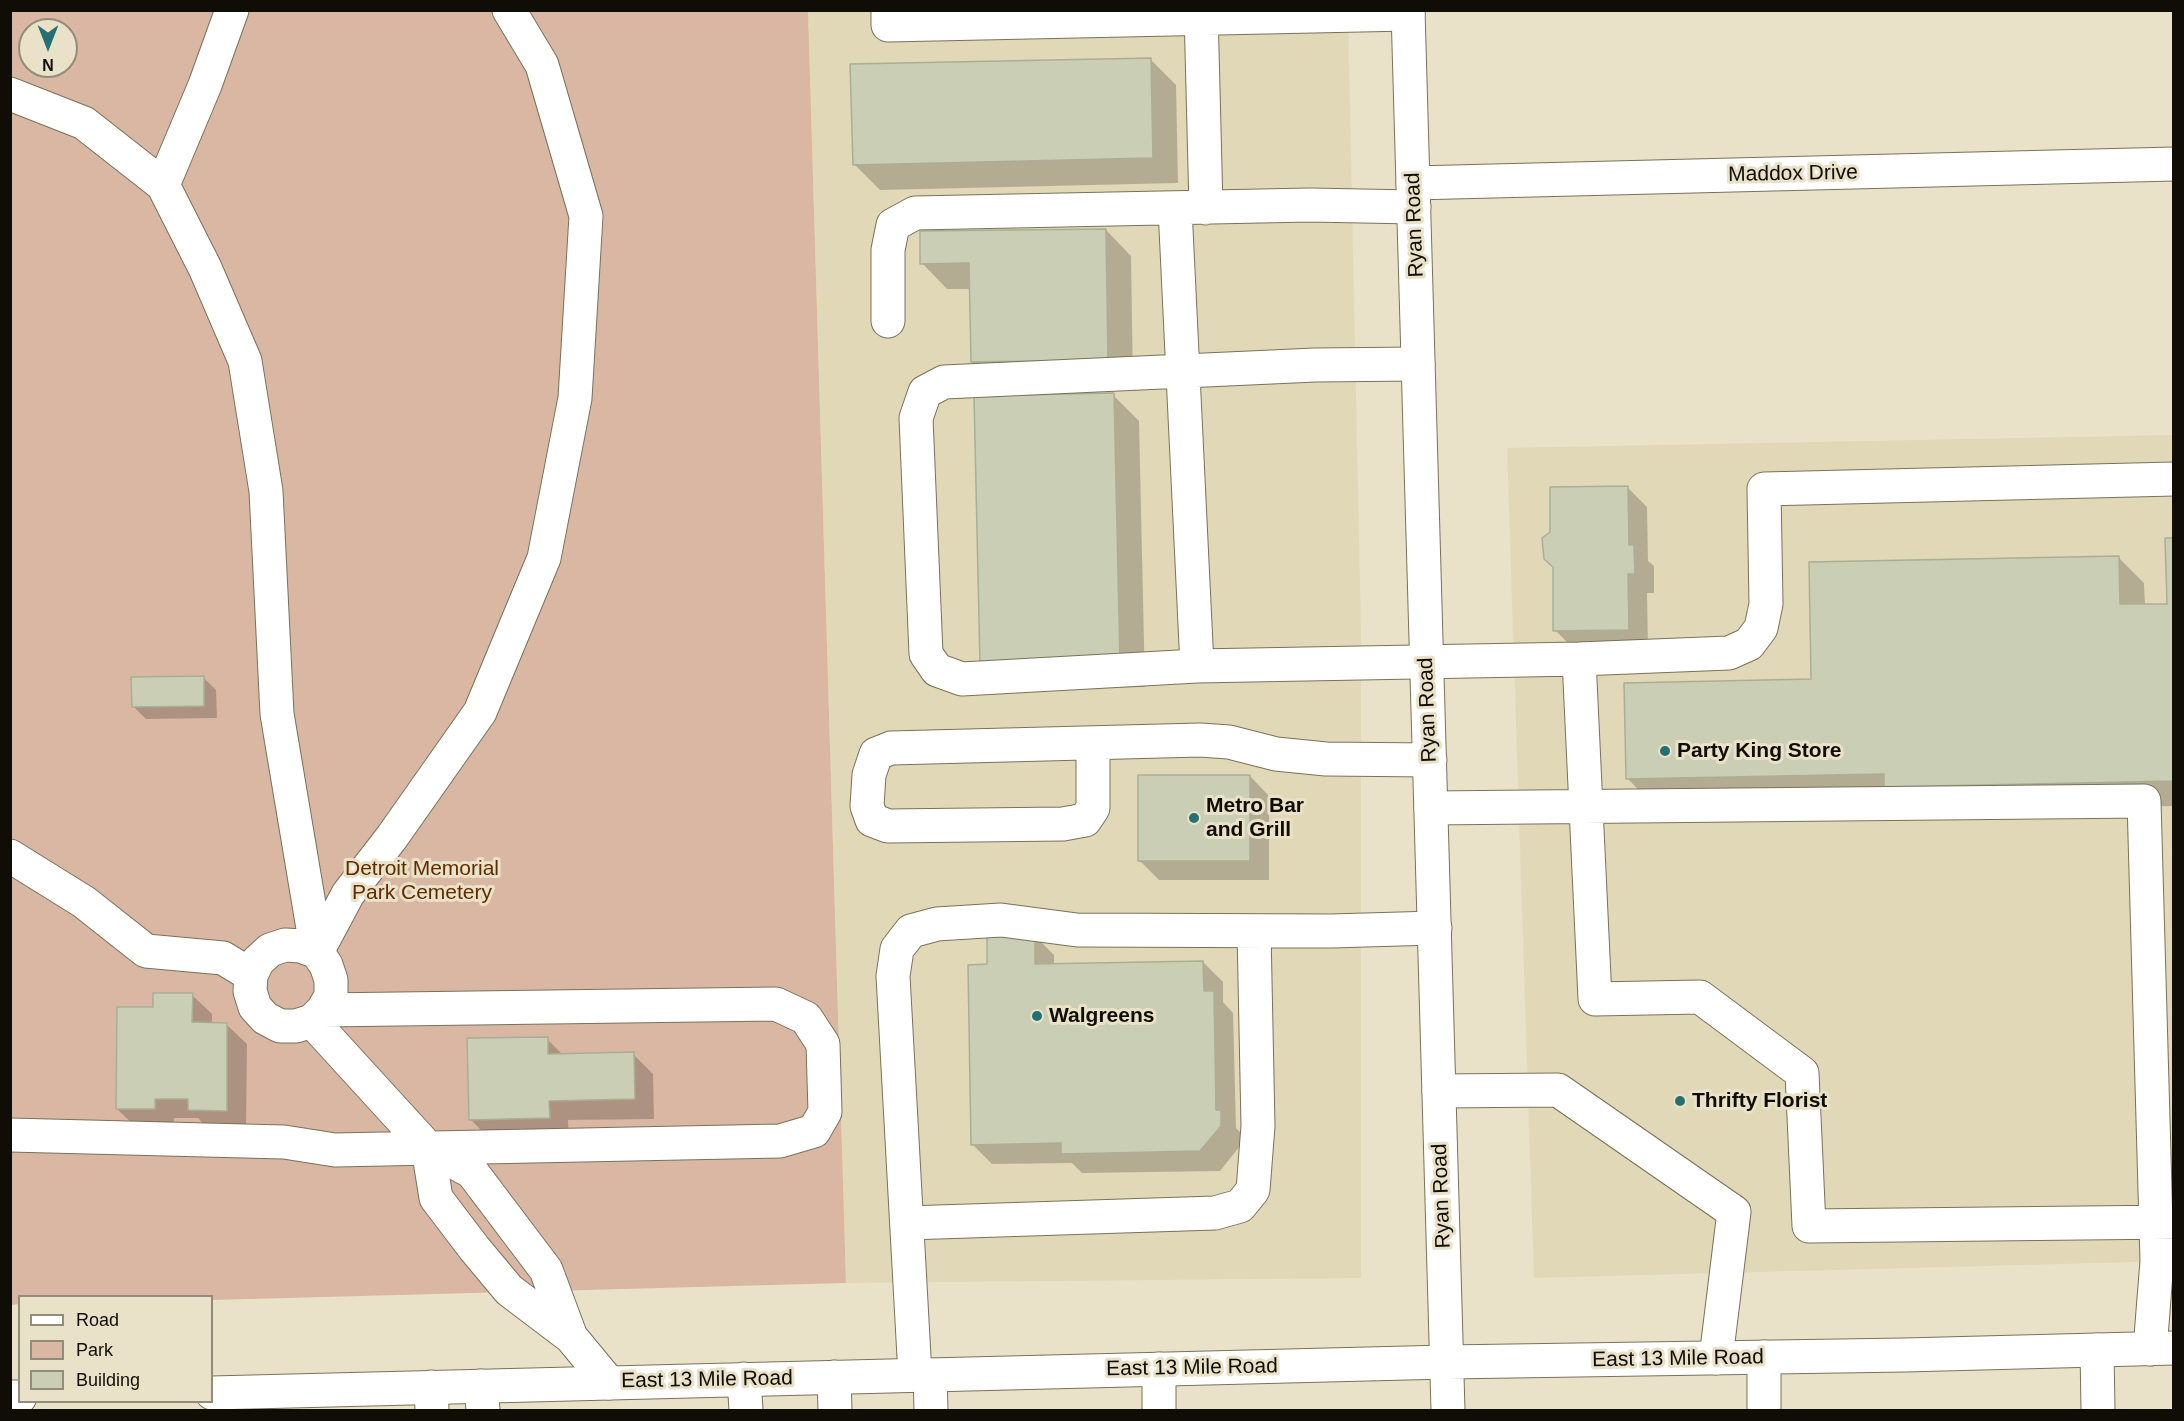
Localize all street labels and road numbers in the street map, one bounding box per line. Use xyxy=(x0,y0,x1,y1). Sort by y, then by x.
street label: Maddox Drive xyxy=(1728,160,1858,188)
street label: Ryan Road xyxy=(1401,172,1429,278)
street label: Ryan Road xyxy=(1414,657,1442,763)
street label: Ryan Road xyxy=(1428,1143,1456,1249)
street label: East 13 Mile Road xyxy=(1592,1345,1764,1373)
street label: East 13 Mile Road xyxy=(1106,1354,1278,1382)
street label: East 13 Mile Road xyxy=(621,1366,793,1394)

